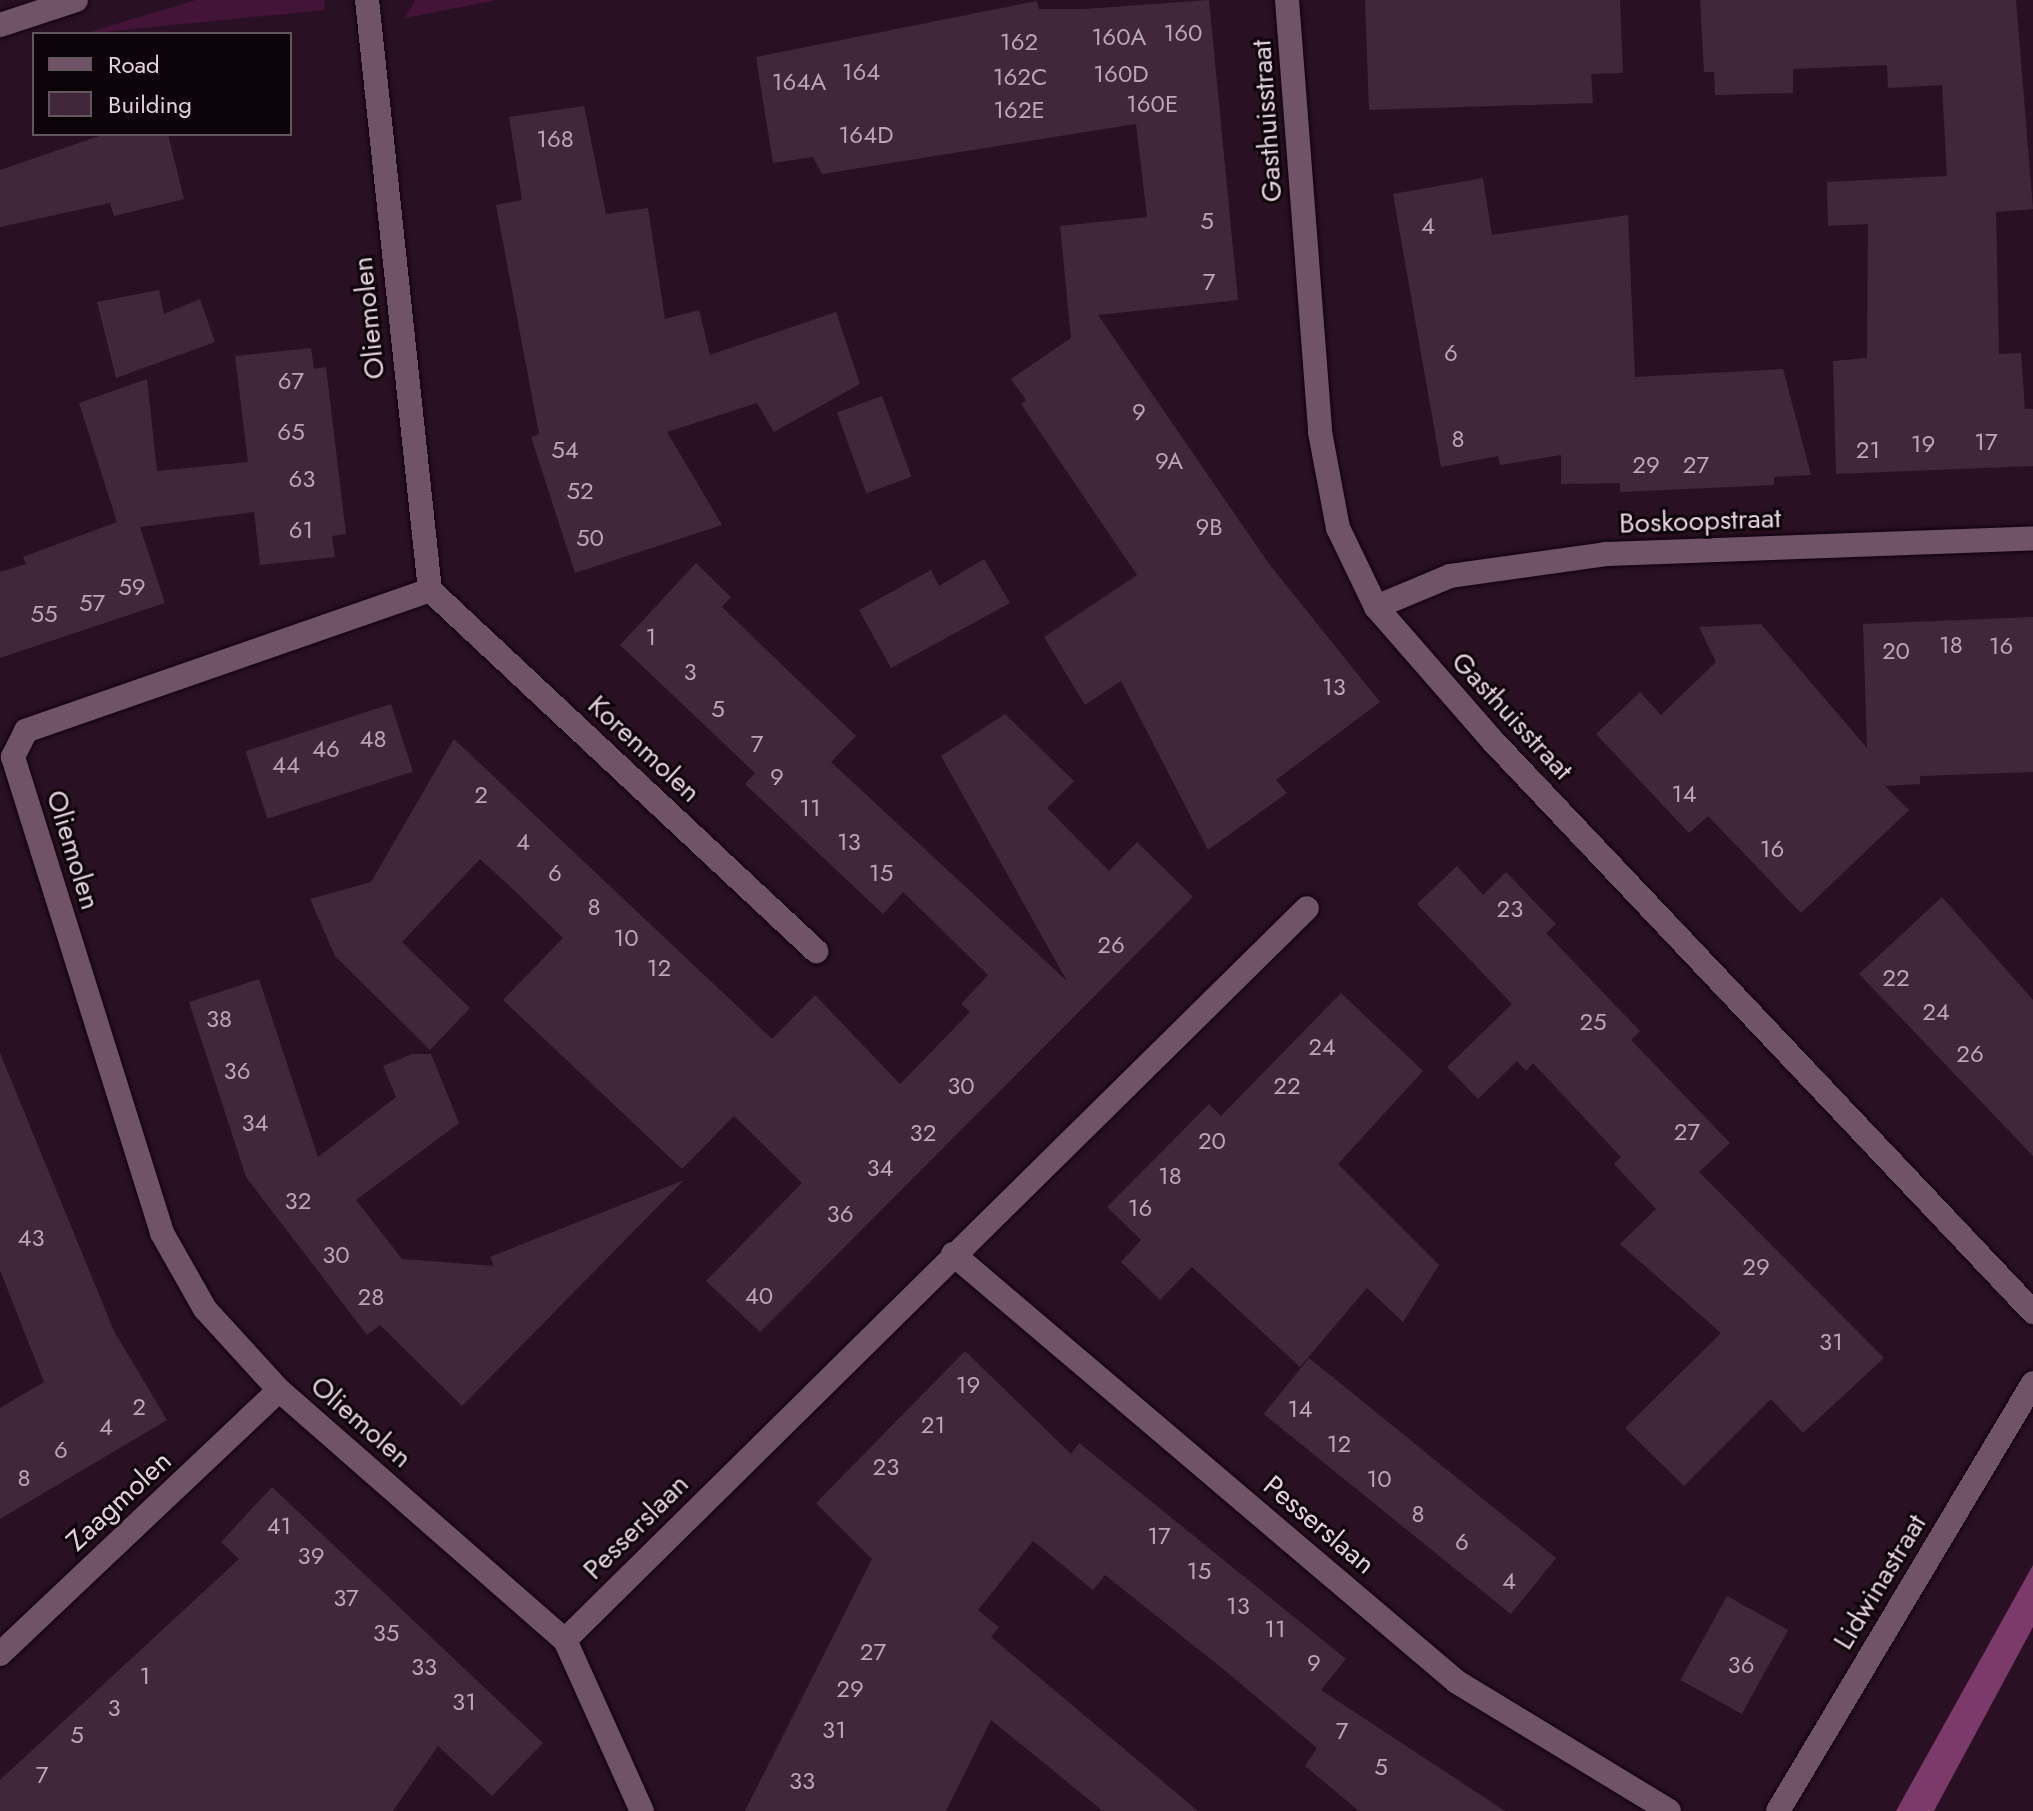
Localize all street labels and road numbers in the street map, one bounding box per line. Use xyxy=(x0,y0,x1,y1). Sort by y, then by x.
street label: Gasthuisstraat xyxy=(1245,39,1289,203)
street label: Oliemolen xyxy=(346,255,392,381)
street label: Boskoopstraat xyxy=(1619,501,1781,541)
street label: Gasthuisstraat xyxy=(1444,645,1580,787)
street label: Korenmolen xyxy=(581,689,707,809)
street label: Oliemolen xyxy=(39,786,107,914)
street label: Oliemolen xyxy=(304,1369,418,1475)
street label: Zaagmolen xyxy=(60,1444,178,1558)
street label: Pesserslaan xyxy=(576,1467,696,1587)
street label: Pesserslaan xyxy=(1257,1469,1381,1581)
street label: Lidwinastraat xyxy=(1827,1508,1933,1656)

